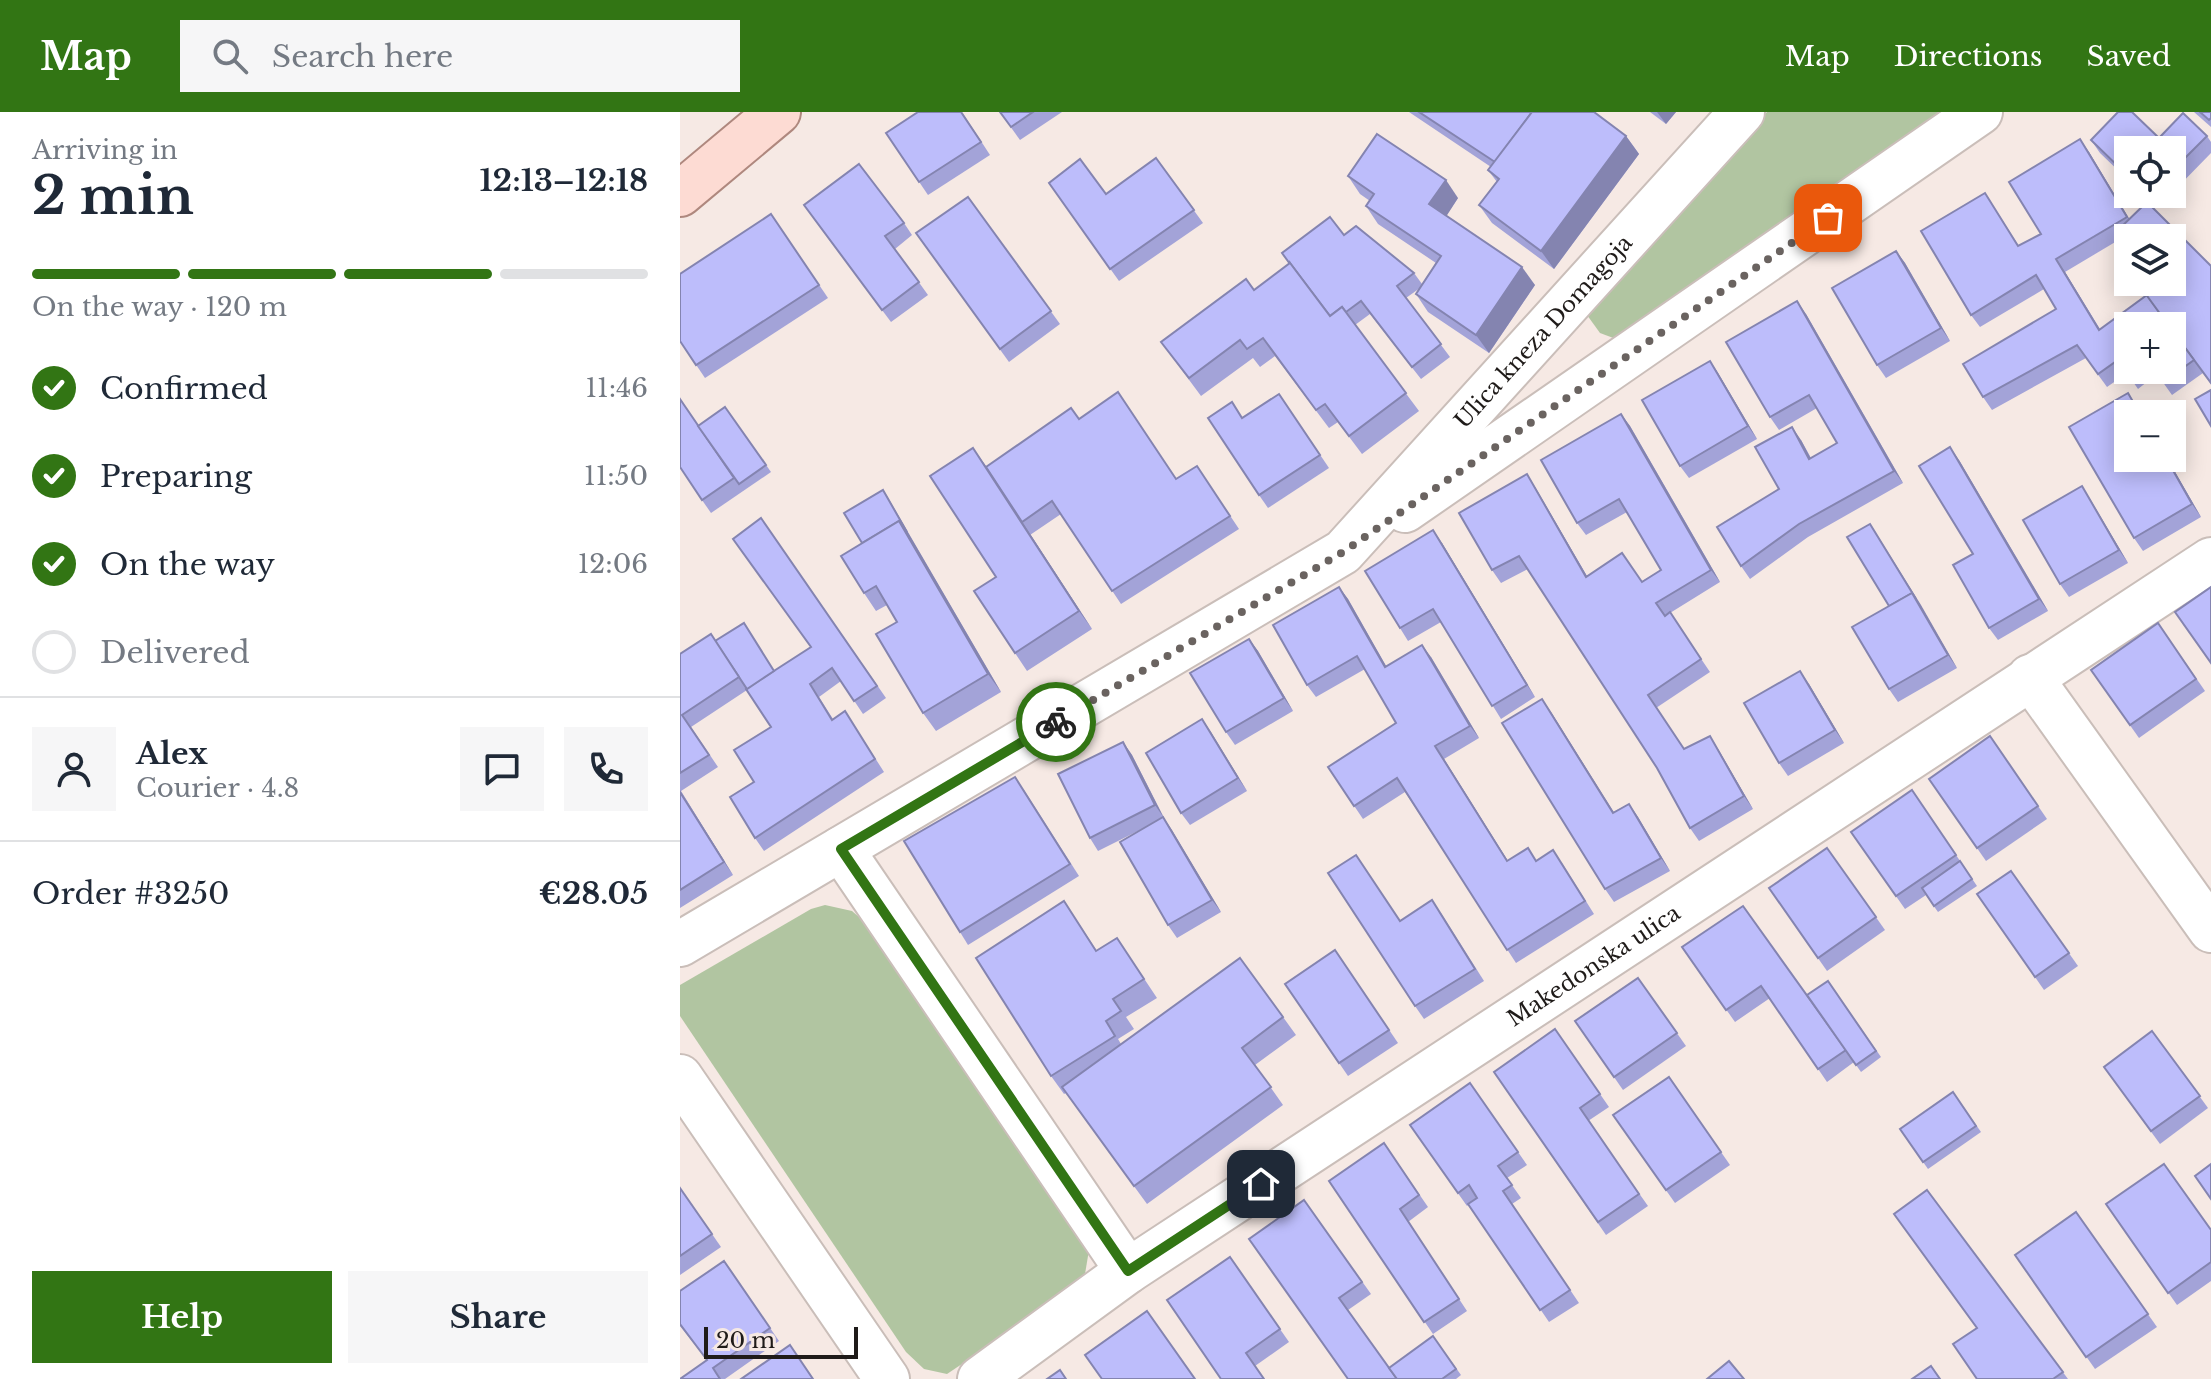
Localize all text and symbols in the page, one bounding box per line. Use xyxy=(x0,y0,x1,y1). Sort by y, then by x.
search box xyxy=(180,20,740,92)
text: Map xyxy=(40,33,132,80)
icon: search xyxy=(208,34,252,78)
text: Search here xyxy=(272,38,453,75)
text: Map xyxy=(1785,39,1850,74)
text: Directions xyxy=(1894,39,2043,74)
text: Saved xyxy=(2087,39,2171,74)
text: Arriving in xyxy=(32,134,178,166)
map controls xyxy=(2114,136,2186,472)
button: locate xyxy=(2114,136,2186,208)
text: 12:13–12:18 xyxy=(480,162,648,199)
text: 2 min xyxy=(32,164,194,228)
pin xyxy=(1794,184,1862,252)
icon: bag xyxy=(1806,196,1850,240)
button: layers xyxy=(2114,224,2186,296)
street label: Ulica kneza Domagoja xyxy=(1449,229,1638,434)
text: On the way · 120 m xyxy=(32,291,287,323)
button: + xyxy=(2114,312,2186,384)
icon: check xyxy=(32,366,76,410)
text: Confirmed xyxy=(100,370,268,407)
text: 11:46 xyxy=(585,372,648,404)
button: − xyxy=(2114,400,2186,472)
icon: check xyxy=(32,454,76,498)
text: Preparing xyxy=(100,458,252,495)
text: 11:50 xyxy=(584,460,648,492)
icon: check xyxy=(32,542,76,586)
text: On the way xyxy=(100,546,275,583)
text: 12:06 xyxy=(578,548,648,580)
text: Delivered xyxy=(100,634,250,671)
courier xyxy=(1016,682,1096,762)
icon: bike xyxy=(1034,700,1078,744)
button: person xyxy=(32,727,116,811)
button: chat xyxy=(460,727,544,811)
button: phone xyxy=(564,727,648,811)
text: Alex xyxy=(136,735,208,772)
text: Courier · 4.8 xyxy=(136,772,299,804)
text: Order #3250 xyxy=(32,875,229,912)
text: €28.05 xyxy=(539,875,648,912)
street label: Makedonska ulica xyxy=(1502,898,1686,1032)
pin xyxy=(1227,1150,1295,1218)
icon: home xyxy=(1239,1162,1283,1206)
button: Help xyxy=(32,1271,332,1363)
button: Share xyxy=(348,1271,648,1363)
scale bar xyxy=(704,1323,858,1359)
text: 20 m xyxy=(716,1327,775,1354)

